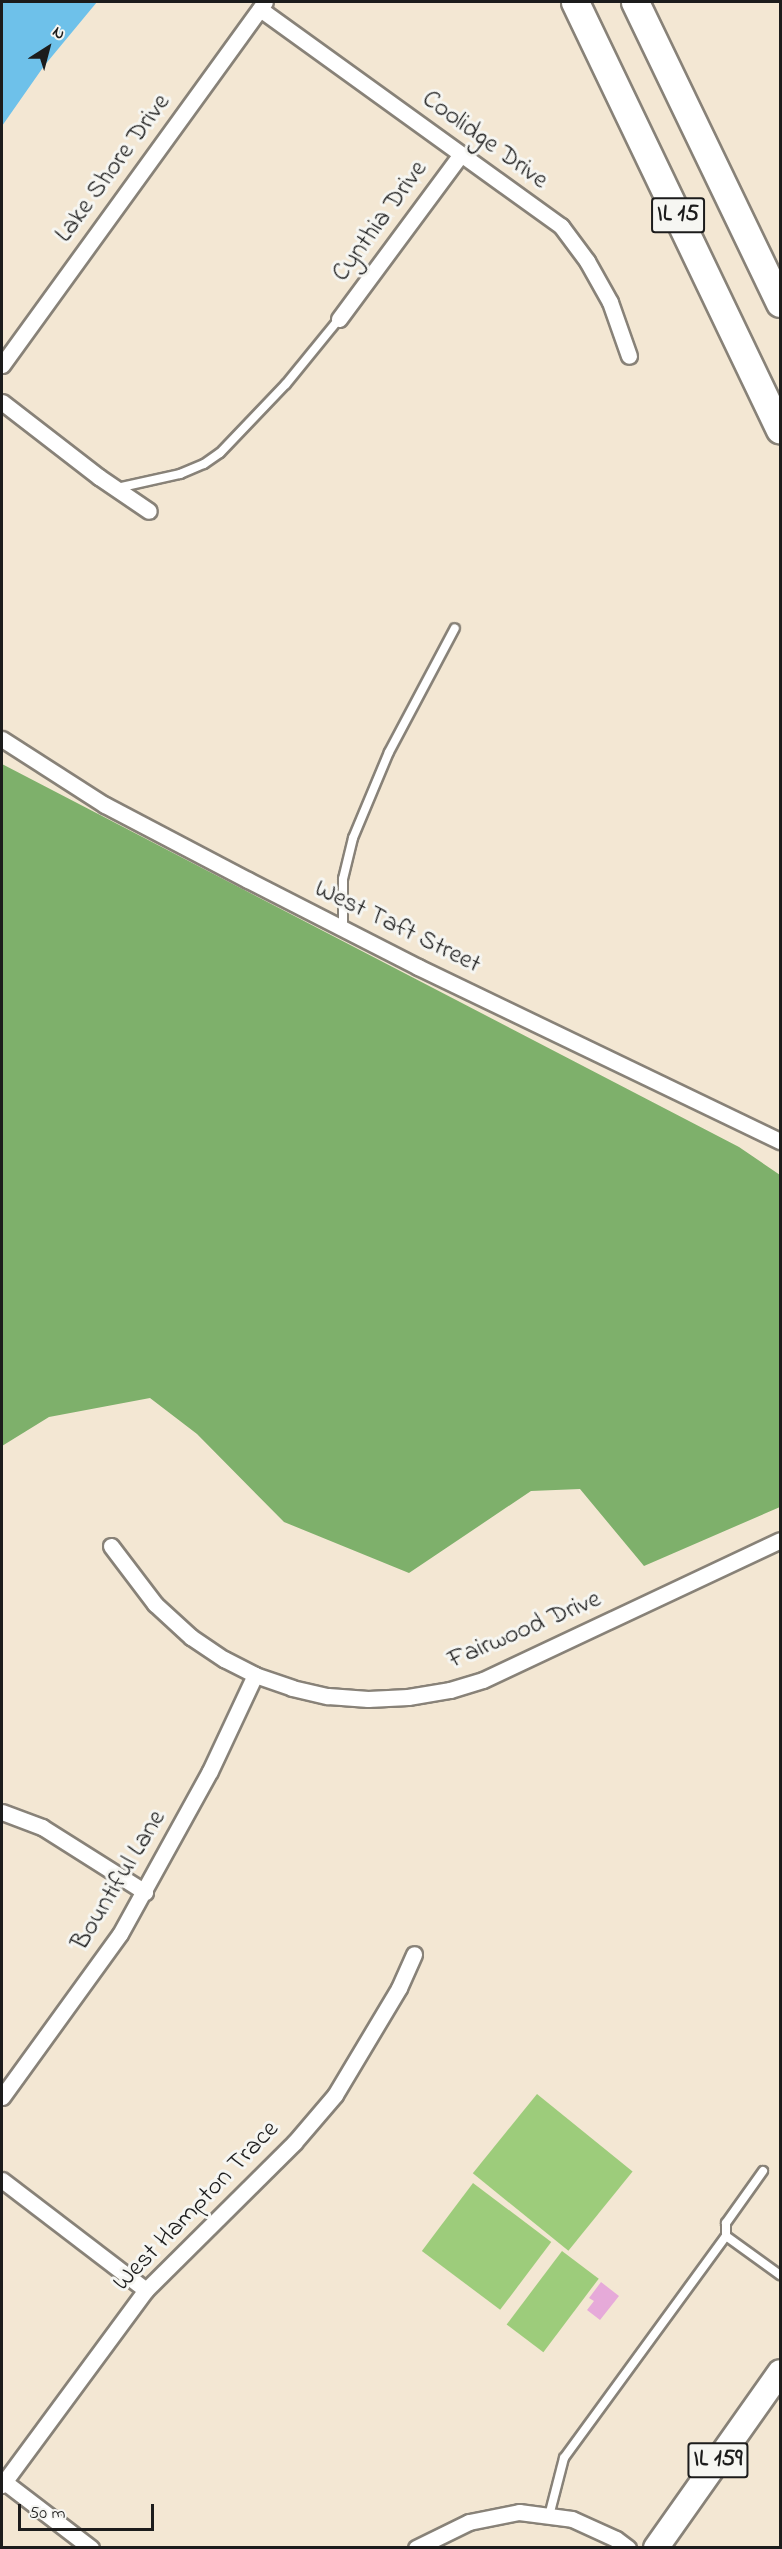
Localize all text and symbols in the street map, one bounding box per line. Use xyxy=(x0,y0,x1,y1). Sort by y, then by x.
north arrow xyxy=(18,18,78,78)
text: N xyxy=(47,21,70,46)
street label: Coolidge Drive xyxy=(415,85,553,197)
street label: Lake Shore Drive xyxy=(50,89,178,249)
street label: Cynthia Drive xyxy=(327,155,435,289)
road number: IL 15 xyxy=(651,194,705,236)
street label: West Taft Street xyxy=(309,874,485,982)
street label: Fairwood Drive xyxy=(444,1585,606,1677)
street label: Bountiful Lane xyxy=(66,1805,174,1957)
street label: West Hampton Trace xyxy=(107,2115,287,2299)
road number: IL 159 xyxy=(686,2439,750,2481)
scale bar xyxy=(21,2492,158,2530)
text: 50 m xyxy=(29,2501,66,2527)

